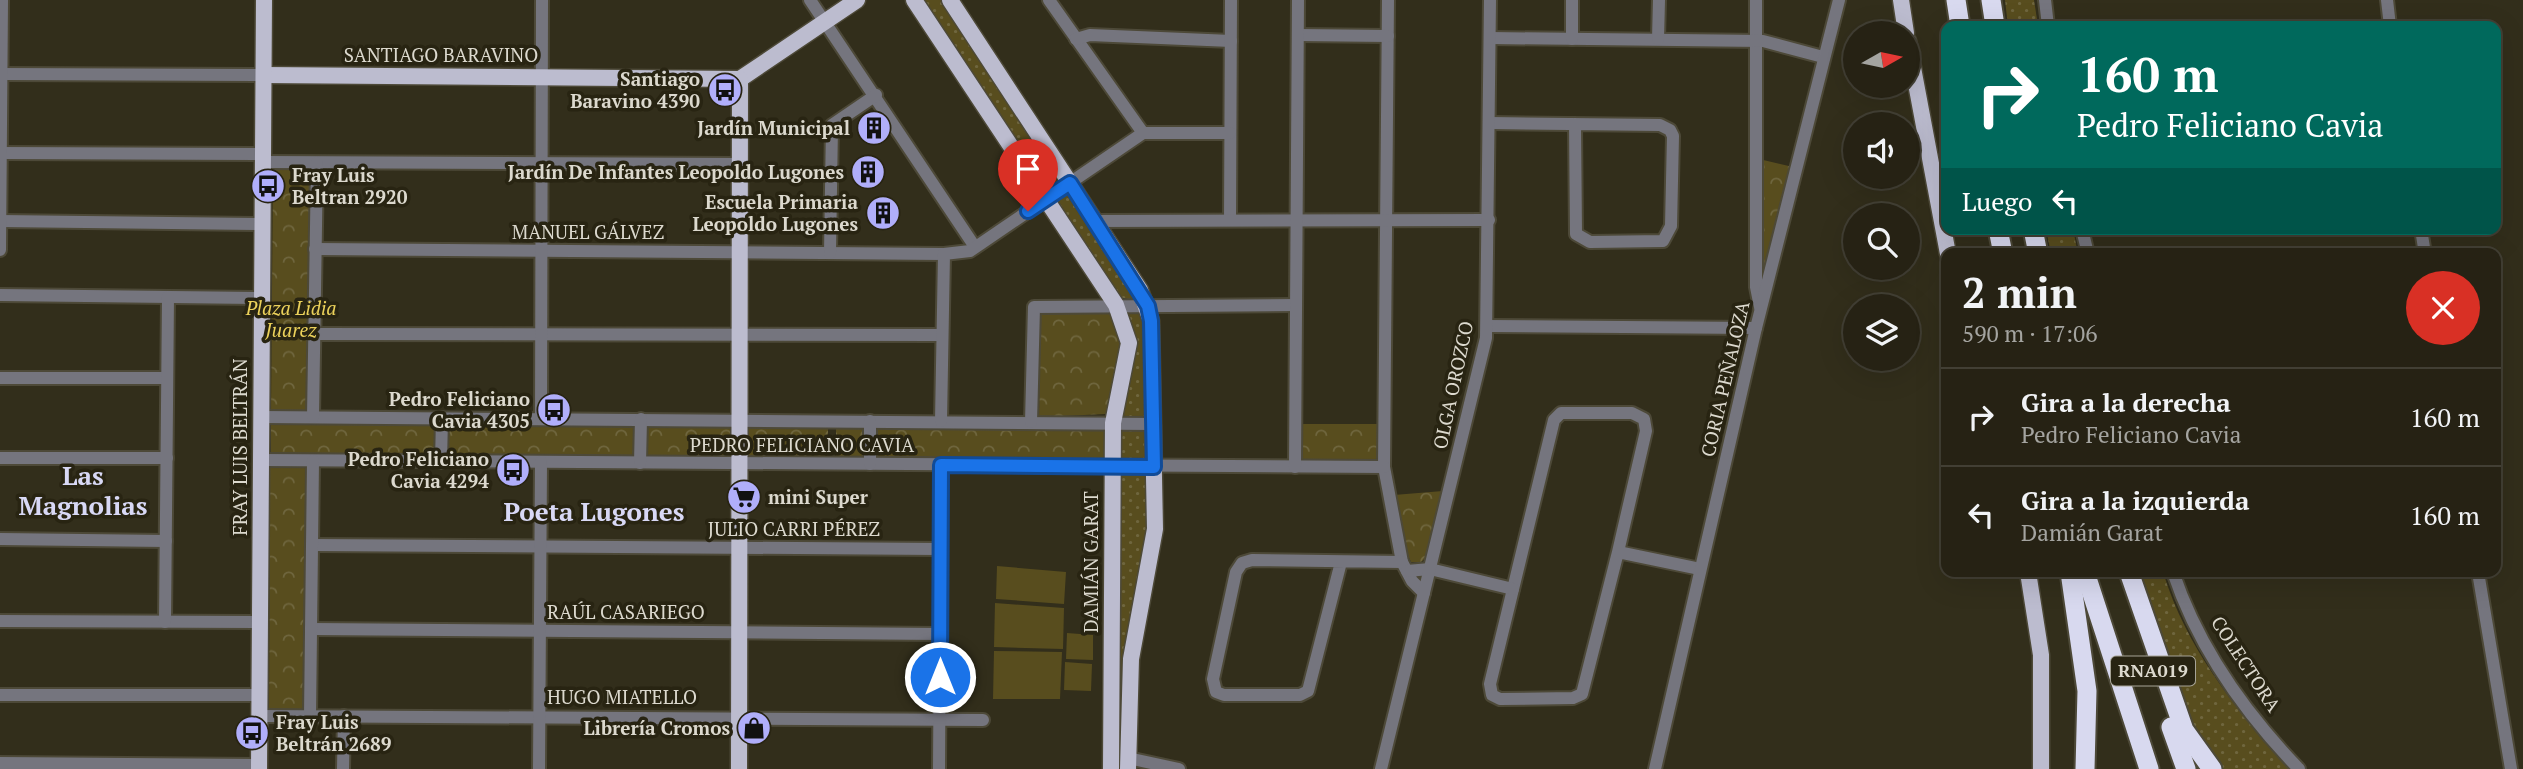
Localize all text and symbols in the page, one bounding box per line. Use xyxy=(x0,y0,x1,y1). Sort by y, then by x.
north arrow xyxy=(1843,21,1920,98)
map controls xyxy=(1843,21,1920,371)
text: 160 m xyxy=(2077,41,2219,106)
street label: SANTIAGO BARAVINO xyxy=(344,42,538,67)
icon: right xyxy=(1962,49,2053,140)
place label: Santiago Baravino 4390 xyxy=(570,66,700,113)
bus stop icon: Santiago Baravino 4390 xyxy=(706,71,744,109)
text: Pedro Feliciano Cavia xyxy=(2077,104,2383,146)
building icon: Jardín Municipal xyxy=(855,109,893,147)
button: sound xyxy=(1843,112,1920,189)
place label: Jardín Municipal xyxy=(697,115,850,140)
pin xyxy=(998,139,1058,211)
icon: arrive xyxy=(1009,150,1047,188)
building icon: Jardín De Infantes Leopoldo Lugones xyxy=(849,153,887,191)
place label: Jardín De Infantes Leopoldo Lugones xyxy=(508,159,844,184)
place label: Fray Luis Beltran 2920 xyxy=(292,162,408,209)
bus stop icon: Fray Luis Beltran 2920 xyxy=(249,167,287,205)
icon: left xyxy=(2046,182,2084,220)
text: Luego xyxy=(1962,184,2032,218)
place label: Escuela Primaria Leopoldo Lugones xyxy=(693,189,858,236)
building icon: Escuela Primaria Leopoldo Lugones xyxy=(864,194,902,232)
button: search xyxy=(1843,203,1920,280)
street label: MANUEL GÁLVEZ xyxy=(512,219,664,244)
text: 2 min xyxy=(1962,264,2077,320)
button: close xyxy=(2406,271,2480,345)
button: layers xyxy=(1843,294,1920,371)
park label: Plaza Lidia Juarez xyxy=(245,295,336,342)
street label: CORIA PEÑALOZA xyxy=(1694,299,1755,459)
street label: OLGA OROZCO xyxy=(1427,318,1478,451)
text: 590 m · 17:06 xyxy=(1962,318,2097,349)
street label: FRAY LUIS BELTRÁN xyxy=(227,358,252,536)
text: Gira a la derecha xyxy=(2021,385,2231,419)
place label: Pedro Feliciano Cavia 4305 xyxy=(389,386,530,433)
bus stop icon: Pedro Feliciano Cavia 4305 xyxy=(535,391,573,429)
icon: right xyxy=(1962,398,2000,436)
text: 160 m xyxy=(2410,400,2480,434)
text: Pedro Feliciano Cavia xyxy=(2021,419,2241,450)
street label: PEDRO FELICIANO CAVIA xyxy=(690,432,914,457)
place label: Pedro Feliciano Cavia 4294 xyxy=(348,446,489,493)
bus stop icon: Pedro Feliciano Cavia 4294 xyxy=(494,451,532,489)
district label: Las Magnolias xyxy=(18,458,148,522)
supermarket icon: mini Super xyxy=(725,478,763,516)
text: Gira a la izquierda xyxy=(2021,483,2249,517)
place label: mini Super xyxy=(768,484,869,509)
street label: DAMIÁN GARAT xyxy=(1078,491,1103,633)
district label: Poeta Lugones xyxy=(503,494,685,528)
icon: left xyxy=(1962,496,2000,534)
text: 160 m xyxy=(2410,498,2480,532)
street label: JULIO CARRI PÉREZ xyxy=(708,516,880,541)
text: Damián Garat xyxy=(2021,517,2163,548)
street label: RAÚL CASARIEGO xyxy=(547,599,705,624)
street label: COLECTORA xyxy=(2206,611,2287,716)
position arrow xyxy=(903,640,977,714)
road number: RNA019 xyxy=(2111,656,2195,686)
street label: HUGO MIATELLO xyxy=(547,684,697,709)
place label: Fray Luis Beltrán 2689 xyxy=(276,709,392,756)
shop icon: Librería Cromos xyxy=(735,709,773,747)
bus stop icon: Fray Luis Beltrán 2689 xyxy=(233,714,271,752)
place label: Librería Cromos xyxy=(584,715,730,740)

